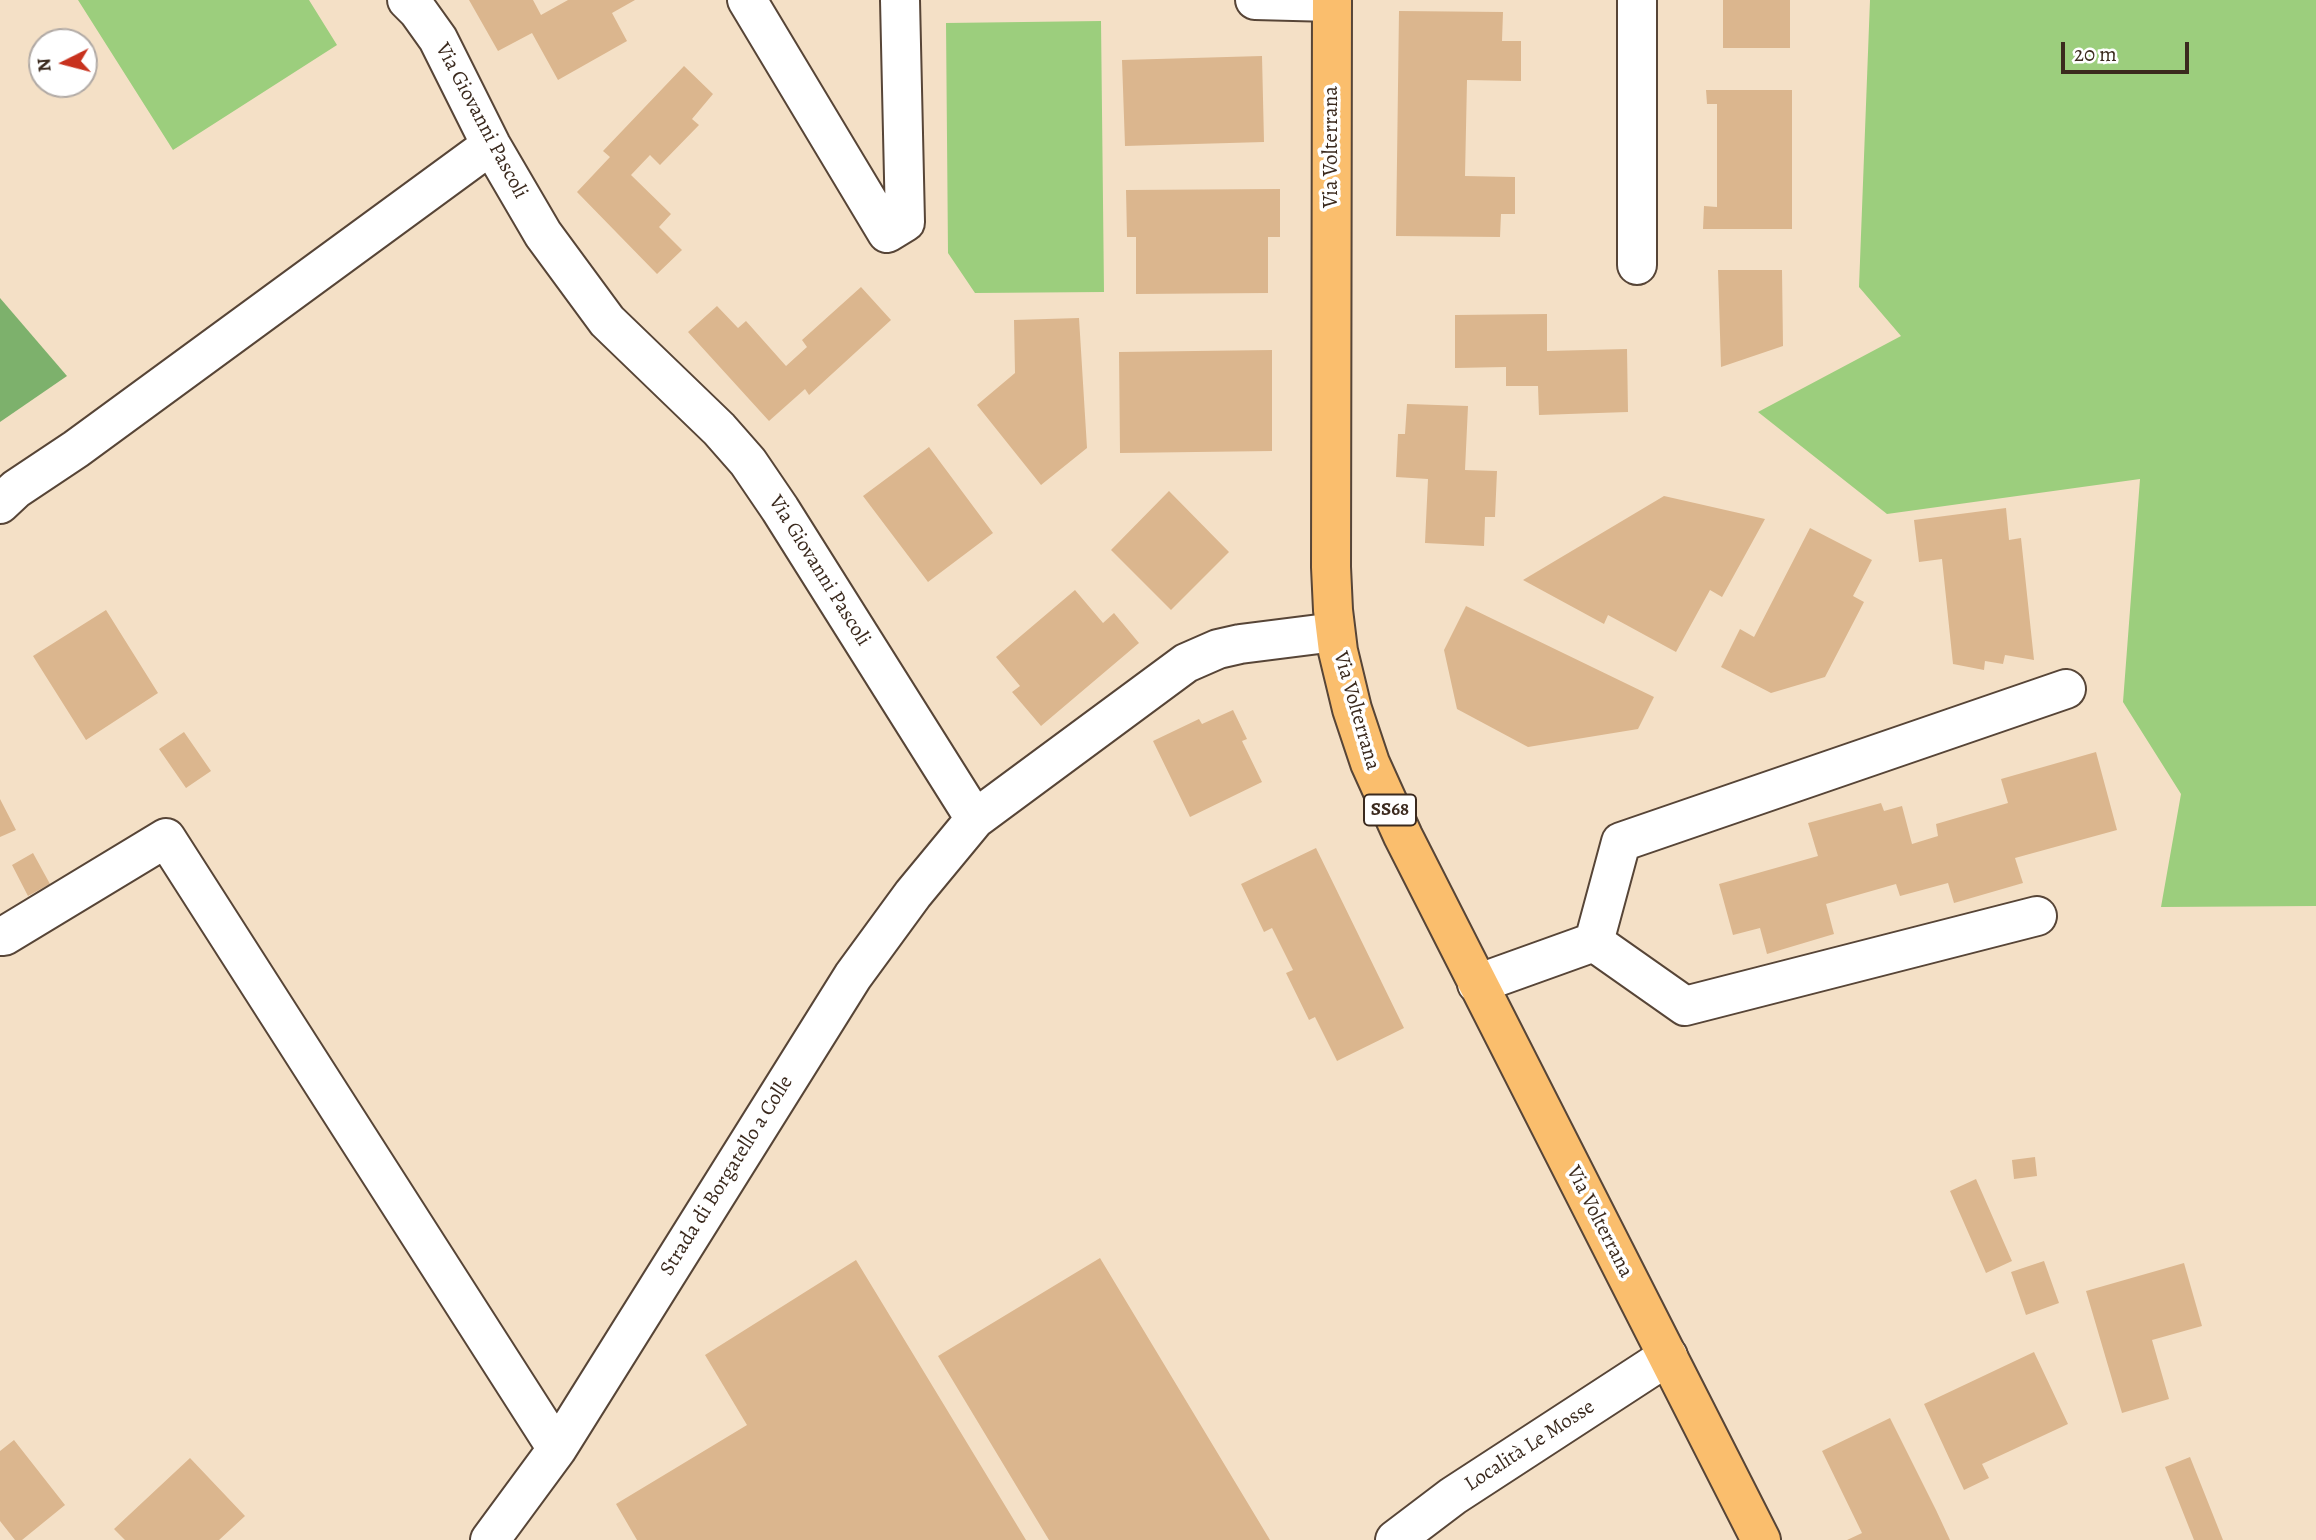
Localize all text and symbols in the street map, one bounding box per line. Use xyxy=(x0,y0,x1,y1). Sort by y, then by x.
north arrow xyxy=(28,28,98,98)
scale bar xyxy=(2064,28,2192,72)
street label: Via Giovanni Pascoli xyxy=(429,39,533,203)
text: 20 m xyxy=(2074,40,2117,68)
text: N xyxy=(30,57,58,73)
street label: Via Volterrana xyxy=(1319,86,1345,208)
street label: Via Giovanni Pascoli xyxy=(763,491,875,651)
street label: Via Volterrana xyxy=(1327,649,1385,773)
road number: SS68 xyxy=(1364,794,1416,825)
street label: Strada di Borgatello a Colle xyxy=(655,1071,799,1281)
street label: Via Volterrana xyxy=(1560,1162,1638,1282)
street label: Località Le Mosse xyxy=(1460,1395,1600,1497)

